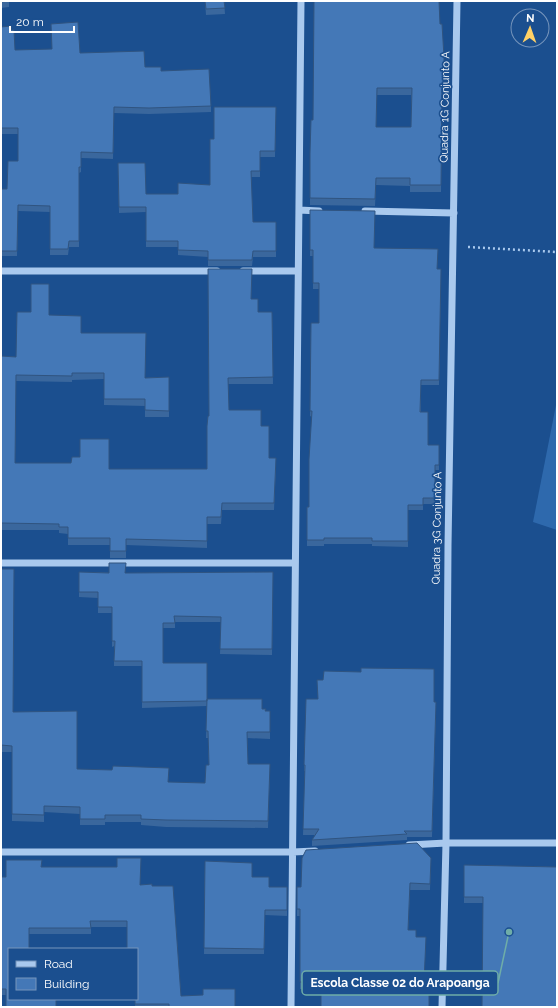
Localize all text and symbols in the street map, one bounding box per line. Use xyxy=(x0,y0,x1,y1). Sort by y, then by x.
scale bar xyxy=(10,8,74,34)
north arrow xyxy=(510,8,550,48)
text: N xyxy=(526,12,535,25)
text: 20 m xyxy=(16,15,44,29)
street label: Quadra 1G Conjunto A xyxy=(438,51,452,163)
street label: Quadra 3G Conjunto A xyxy=(430,471,444,584)
legend xyxy=(8,948,138,1000)
text: Road xyxy=(44,957,73,971)
callout: Escola Classe 02 do Arapoanga xyxy=(302,971,498,995)
text: Escola Classe 02 do Arapoanga xyxy=(310,976,490,990)
text: Building xyxy=(44,977,90,991)

